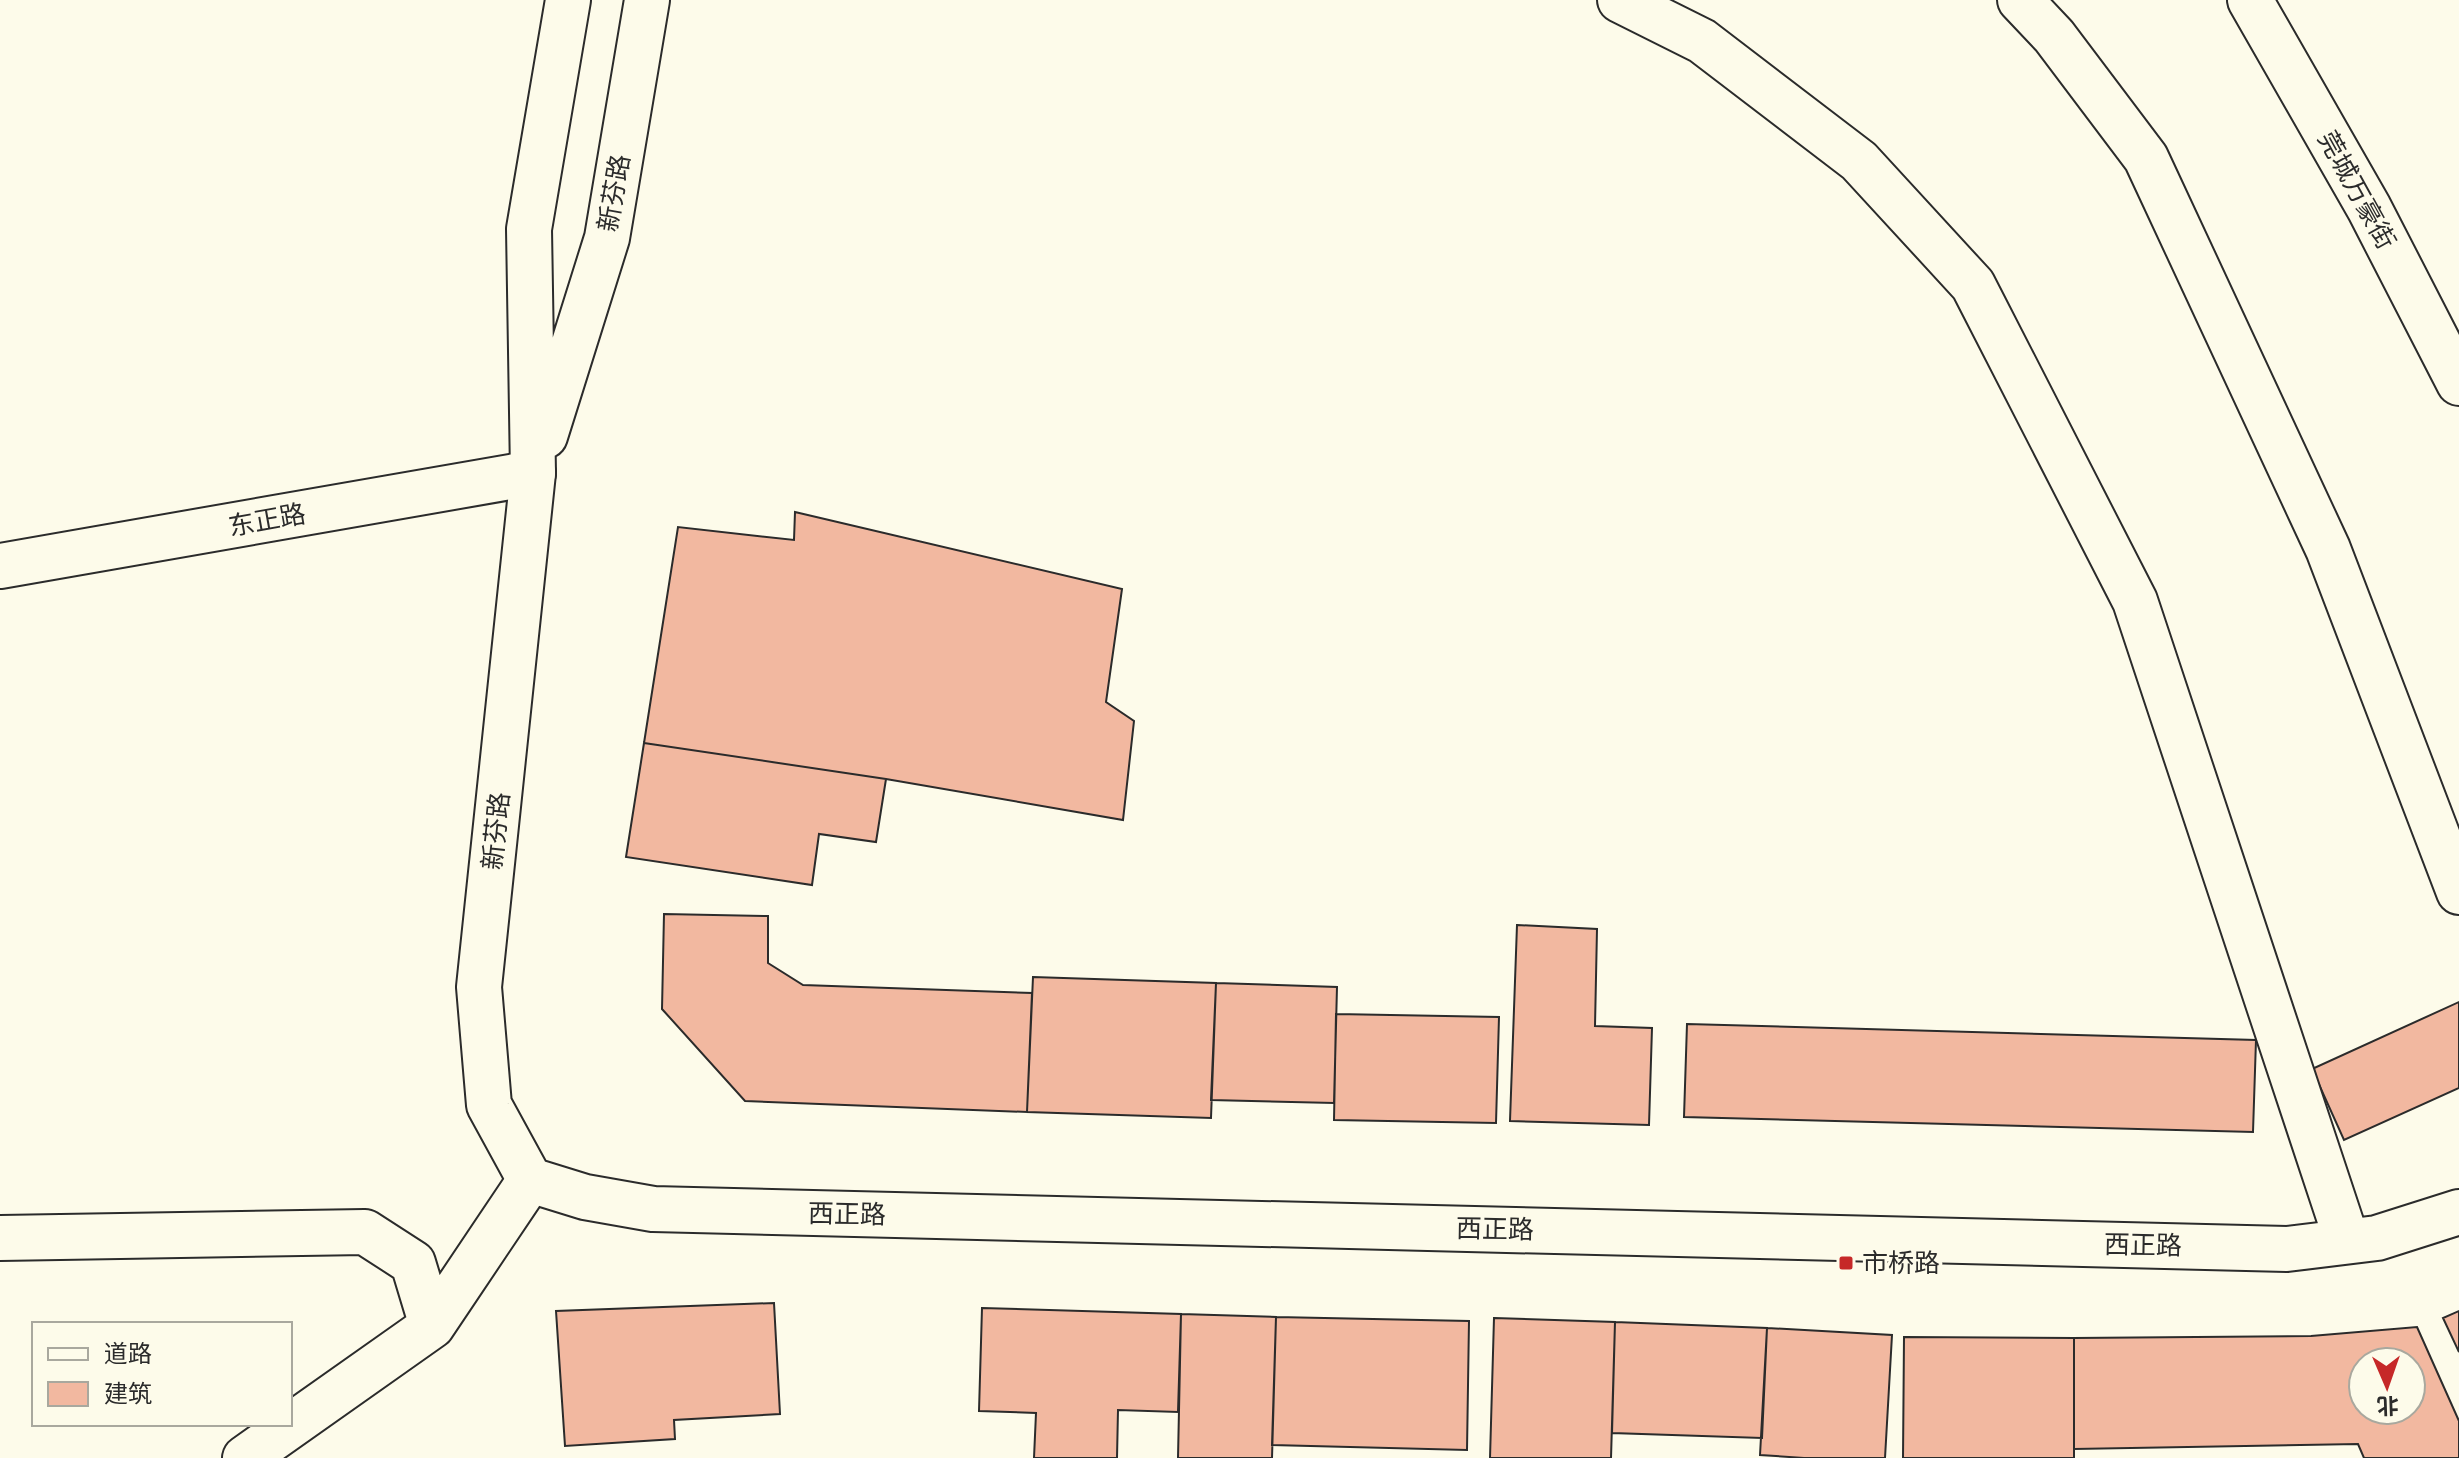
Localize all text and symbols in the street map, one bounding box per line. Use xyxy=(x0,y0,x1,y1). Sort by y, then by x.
street label: 莞城万豪街 xyxy=(2313,125,2403,254)
street label: 新芬路 xyxy=(590,152,635,234)
street label: 东正路 xyxy=(226,496,308,541)
street label: 新芬路 xyxy=(475,790,514,871)
street label: 西正路 xyxy=(808,1196,886,1229)
street label: 西正路 xyxy=(1456,1211,1534,1244)
street label: 西正路 xyxy=(2104,1227,2182,1260)
place label: 市桥路 xyxy=(1862,1246,1940,1277)
marker: 市桥路 xyxy=(1837,1254,1855,1272)
legend xyxy=(32,1322,292,1426)
text: 道路 xyxy=(104,1338,152,1367)
north arrow xyxy=(2347,1346,2427,1426)
text: 建筑 xyxy=(104,1378,152,1407)
text: 北 xyxy=(2376,1394,2399,1420)

